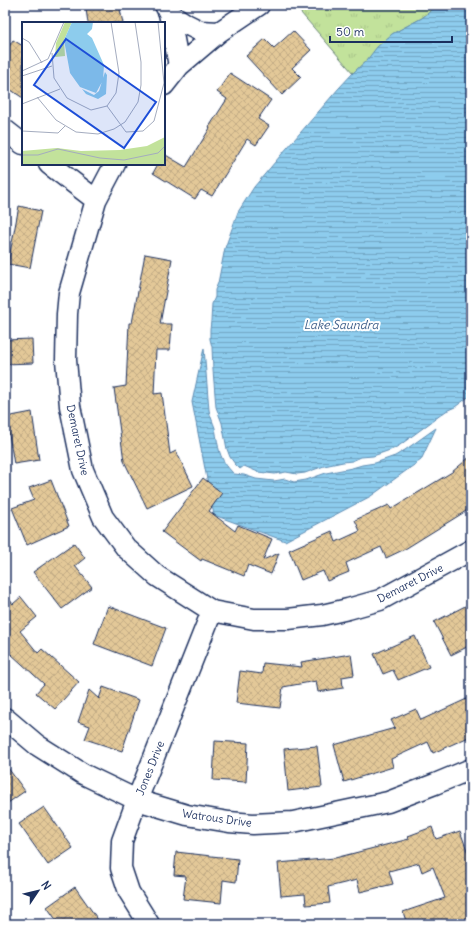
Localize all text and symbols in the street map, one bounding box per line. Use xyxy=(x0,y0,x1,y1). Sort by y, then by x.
scale bar xyxy=(330,18,452,44)
inset map xyxy=(22,22,165,165)
text: 50 m xyxy=(336,24,365,39)
water label: Lake Saundra xyxy=(304,317,380,332)
street label: Demaret Drive xyxy=(64,403,92,477)
street label: Demaret Drive xyxy=(375,560,445,606)
street label: Jones Drive xyxy=(133,739,167,797)
street label: Watrous Drive xyxy=(181,806,253,830)
north arrow xyxy=(18,871,58,911)
text: N xyxy=(38,878,54,892)

